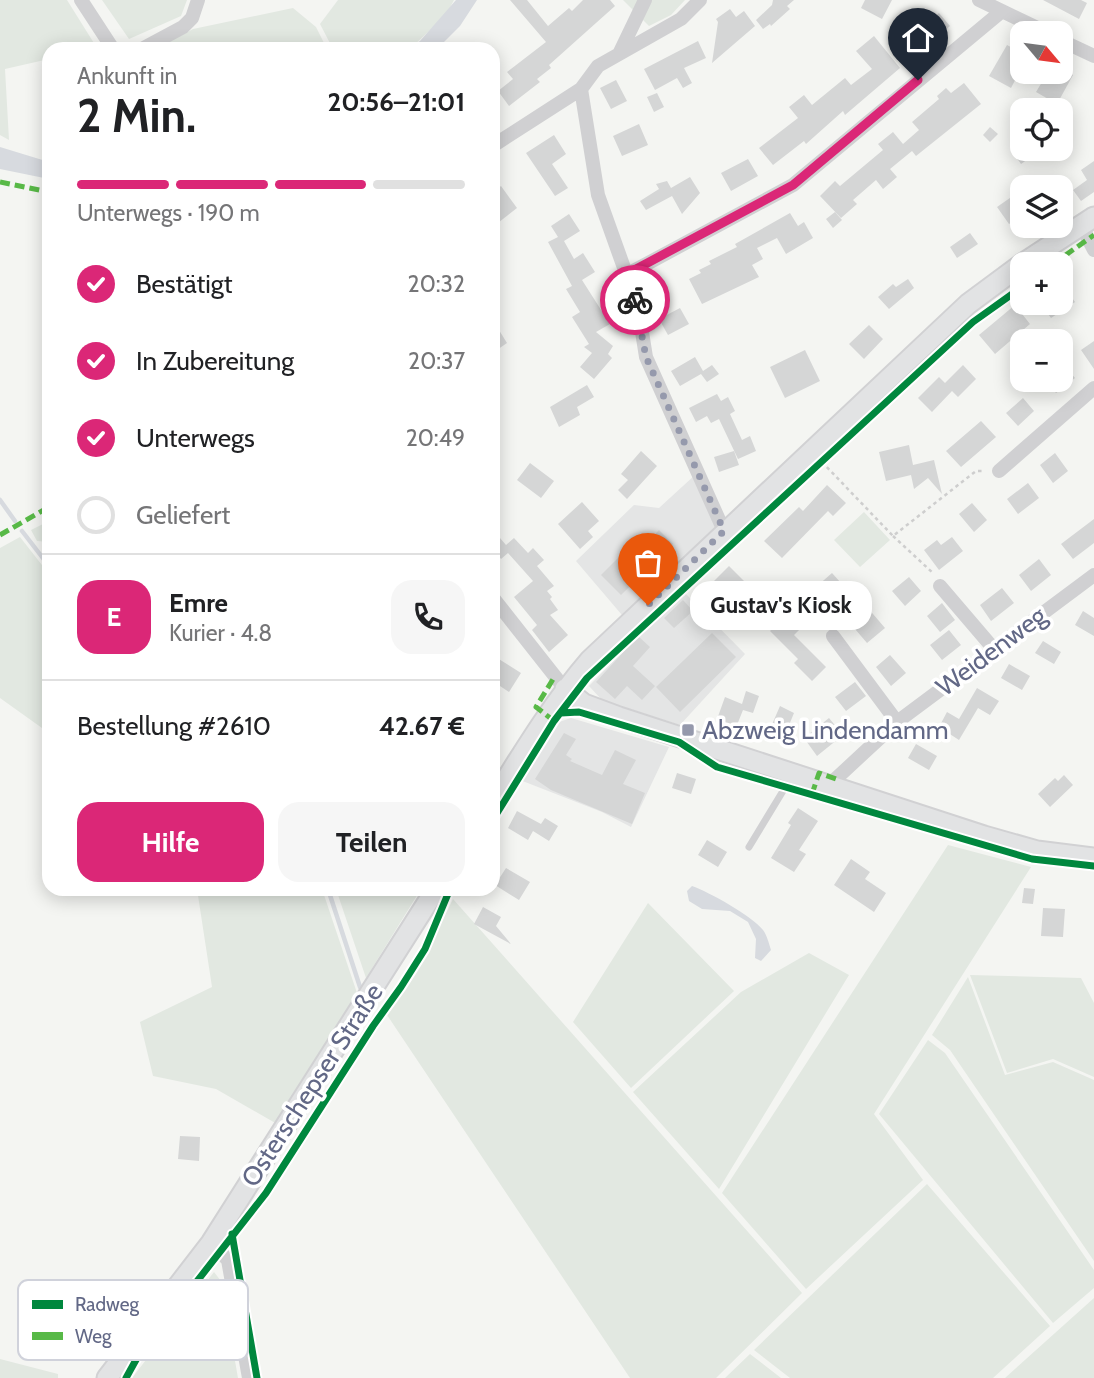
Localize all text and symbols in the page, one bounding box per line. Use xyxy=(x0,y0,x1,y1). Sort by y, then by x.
pin xyxy=(888,8,948,80)
icon: home xyxy=(899,19,937,57)
north arrow xyxy=(1010,21,1073,84)
map controls xyxy=(1010,21,1073,392)
text: Ankunft in xyxy=(77,62,177,90)
text: 20:56–21:01 xyxy=(327,86,465,118)
text: 2 Min. xyxy=(77,88,196,144)
button: locate xyxy=(1010,98,1073,161)
button: layers xyxy=(1010,175,1073,238)
text: Unterwegs · 190 m xyxy=(77,199,260,227)
button: + xyxy=(1010,252,1073,315)
icon: check xyxy=(77,265,115,303)
courier xyxy=(600,265,670,335)
text: Bestätigt xyxy=(136,268,233,300)
text: 20:32 xyxy=(408,270,465,298)
icon: bike xyxy=(616,281,654,319)
button: − xyxy=(1010,329,1073,392)
icon: check xyxy=(77,342,115,380)
text: In Zubereitung xyxy=(136,345,294,377)
text: 20:37 xyxy=(408,347,465,375)
icon: check xyxy=(77,419,115,457)
text: Unterwegs xyxy=(136,422,255,454)
text: 20:49 xyxy=(406,424,465,452)
text: Geliefert xyxy=(136,499,230,531)
pin xyxy=(618,533,678,605)
icon: bag xyxy=(629,544,667,582)
button: phone xyxy=(391,580,465,654)
callout: Gustav's Kiosk xyxy=(690,580,872,630)
text: Emre xyxy=(169,587,228,619)
text: Gustav's Kiosk xyxy=(710,591,852,619)
street label: Weidenweg xyxy=(930,599,1053,703)
text: E xyxy=(107,601,121,633)
text: Kurier · 4.8 xyxy=(169,619,272,647)
text: Bestellung #2610 xyxy=(77,710,271,742)
text: 42.67 € xyxy=(379,710,465,742)
place label: Abzweig Lindendamm xyxy=(702,714,949,746)
marker: Abzweig Lindendamm xyxy=(680,722,696,738)
button: Hilfe xyxy=(77,802,264,882)
button: Teilen xyxy=(278,802,465,882)
street label: Osterschepser Straße xyxy=(234,977,390,1193)
legend xyxy=(18,1280,248,1360)
text: Radweg xyxy=(75,1293,139,1316)
text: Weg xyxy=(75,1325,112,1348)

